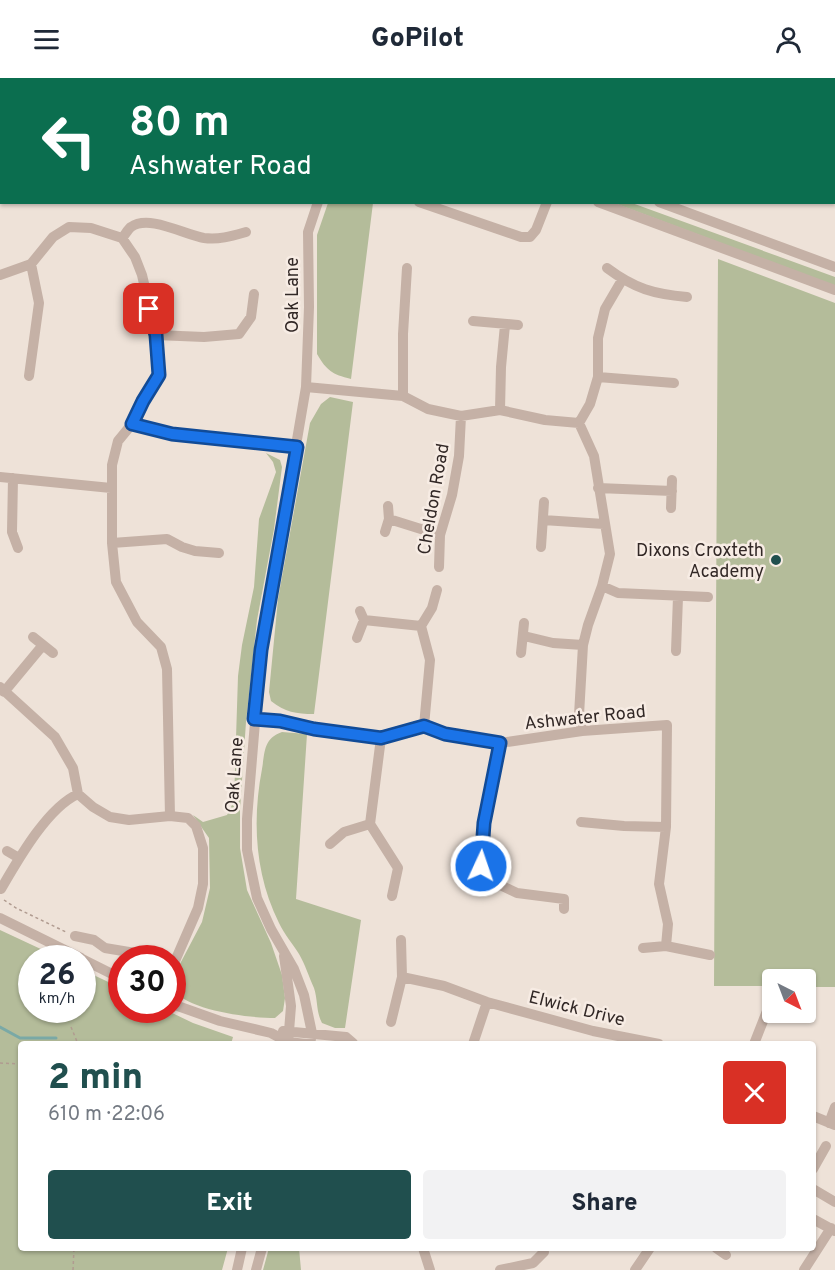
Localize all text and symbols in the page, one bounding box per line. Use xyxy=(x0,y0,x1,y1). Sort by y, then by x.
text: GoPilot xyxy=(371,22,464,56)
icon: menu xyxy=(30,23,63,56)
icon: person xyxy=(772,23,805,56)
text: 80 m xyxy=(129,98,230,151)
icon: left xyxy=(30,102,108,180)
text: Ashwater Road xyxy=(129,150,312,184)
street label: Oak Lane xyxy=(282,257,305,333)
pin xyxy=(123,283,174,334)
icon: arrive xyxy=(132,292,165,325)
street label: Cheldon Road xyxy=(413,442,456,557)
place label: Dixons Croxteth Academy xyxy=(636,540,764,584)
marker: Dixons Croxteth Academy xyxy=(769,553,783,567)
street label: Ashwater Road xyxy=(523,701,647,736)
street label: Oak Lane xyxy=(221,736,250,814)
position arrow xyxy=(449,834,513,898)
speed limit sign: 30 xyxy=(108,945,186,1023)
text: 26 xyxy=(39,958,75,995)
north arrow xyxy=(762,969,816,1023)
map controls xyxy=(762,969,816,1023)
street label: Elwick Drive xyxy=(526,986,627,1033)
text: km/h xyxy=(39,990,75,1009)
text: 2 min xyxy=(48,1056,143,1102)
button: close xyxy=(723,1061,786,1124)
text: 610 m · 22:06 xyxy=(48,1102,165,1128)
button: Exit xyxy=(48,1170,411,1239)
button: Share xyxy=(423,1170,786,1239)

